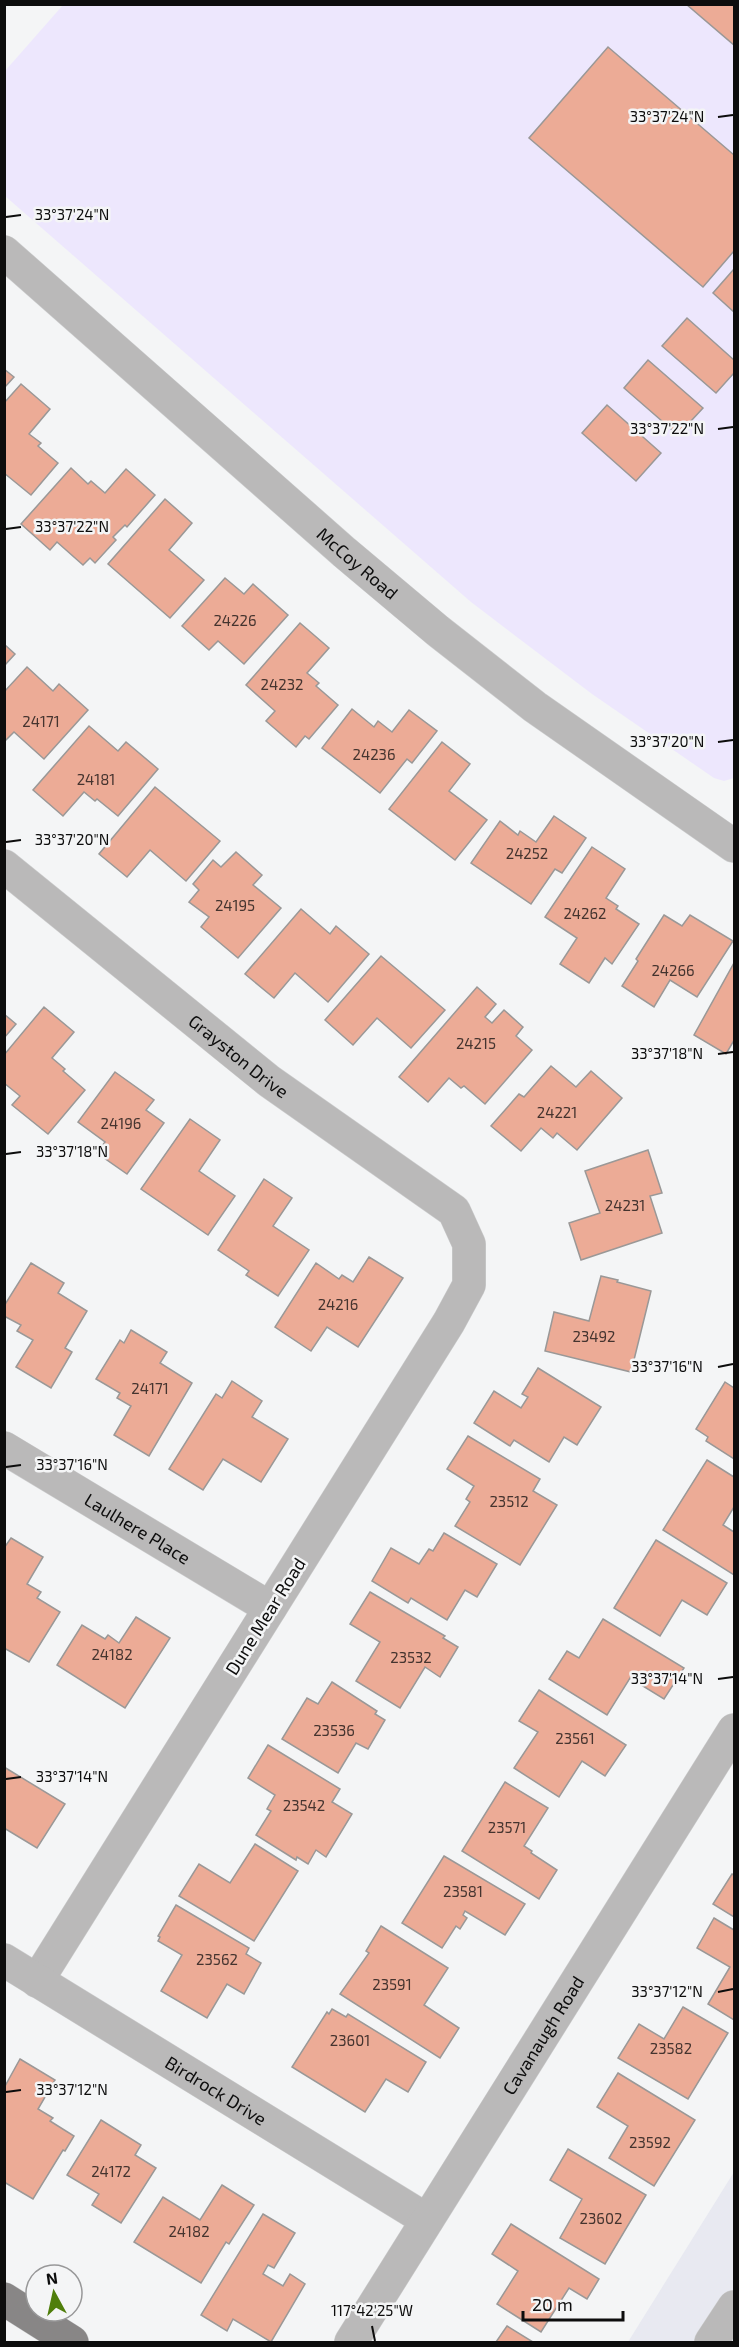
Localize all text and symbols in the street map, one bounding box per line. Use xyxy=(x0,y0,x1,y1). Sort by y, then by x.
text: 33°37'24"N xyxy=(630,107,704,125)
text: 33°37'24"N xyxy=(35,205,109,223)
text: 33°37'22"N xyxy=(630,419,704,437)
text: 33°37'22"N xyxy=(35,517,109,535)
street label: McCoy Road xyxy=(313,522,403,604)
house number: 24226 xyxy=(213,611,257,629)
house number: 24232 xyxy=(261,675,303,693)
house number: 24171 xyxy=(22,712,60,730)
text: 33°37'20"N xyxy=(630,732,704,750)
house number: 24236 xyxy=(352,745,396,763)
house number: 24181 xyxy=(77,770,115,788)
text: 33°37'20"N xyxy=(35,830,109,848)
house number: 24252 xyxy=(506,844,548,862)
house number: 24195 xyxy=(215,896,255,914)
house number: 24262 xyxy=(563,904,607,922)
house number: 24266 xyxy=(651,961,695,979)
street label: Grayston Drive xyxy=(184,1009,293,1102)
house number: 24215 xyxy=(456,1034,496,1052)
text: 33°37'18"N xyxy=(631,1044,703,1062)
house number: 24221 xyxy=(537,1103,577,1121)
house number: 24196 xyxy=(101,1114,141,1132)
text: 33°37'18"N xyxy=(36,1142,108,1160)
house number: 24231 xyxy=(605,1196,645,1214)
house number: 24216 xyxy=(318,1295,358,1313)
house number: 23492 xyxy=(572,1327,616,1345)
text: 33°37'16"N xyxy=(631,1357,703,1375)
house number: 24171 xyxy=(131,1379,169,1397)
text: 33°37'16"N xyxy=(36,1455,108,1473)
street label: Laulhere Place xyxy=(81,1488,195,1569)
house number: 23512 xyxy=(489,1492,529,1510)
street label: Dune Mear Road xyxy=(220,1553,310,1679)
house number: 24182 xyxy=(91,1645,133,1663)
house number: 23532 xyxy=(390,1648,432,1666)
text: 33°37'14"N xyxy=(631,1669,703,1687)
house number: 23536 xyxy=(313,1721,355,1739)
house number: 23561 xyxy=(555,1729,595,1747)
text: 33°37'14"N xyxy=(36,1767,108,1785)
house number: 23542 xyxy=(283,1796,325,1814)
house number: 23571 xyxy=(488,1818,526,1836)
house number: 23581 xyxy=(443,1882,483,1900)
house number: 23562 xyxy=(196,1950,238,1968)
street label: Cavanaugh Road xyxy=(498,1972,588,2099)
house number: 23591 xyxy=(372,1975,412,1993)
text: 33°37'12"N xyxy=(631,1982,703,2000)
house number: 23601 xyxy=(330,2031,370,2049)
house number: 23582 xyxy=(650,2039,692,2057)
street label: Birdrock Drive xyxy=(161,2051,271,2130)
text: 33°37'12"N xyxy=(36,2080,108,2098)
house number: 23592 xyxy=(629,2133,671,2151)
house number: 24172 xyxy=(91,2162,131,2180)
house number: 23602 xyxy=(580,2209,622,2227)
house number: 24182 xyxy=(168,2222,210,2240)
north arrow xyxy=(24,2263,84,2323)
text: N xyxy=(45,2267,59,2288)
scale bar xyxy=(523,2284,624,2322)
text: 20 m xyxy=(532,2293,573,2315)
text: 117°42'25"W xyxy=(331,2301,413,2319)

